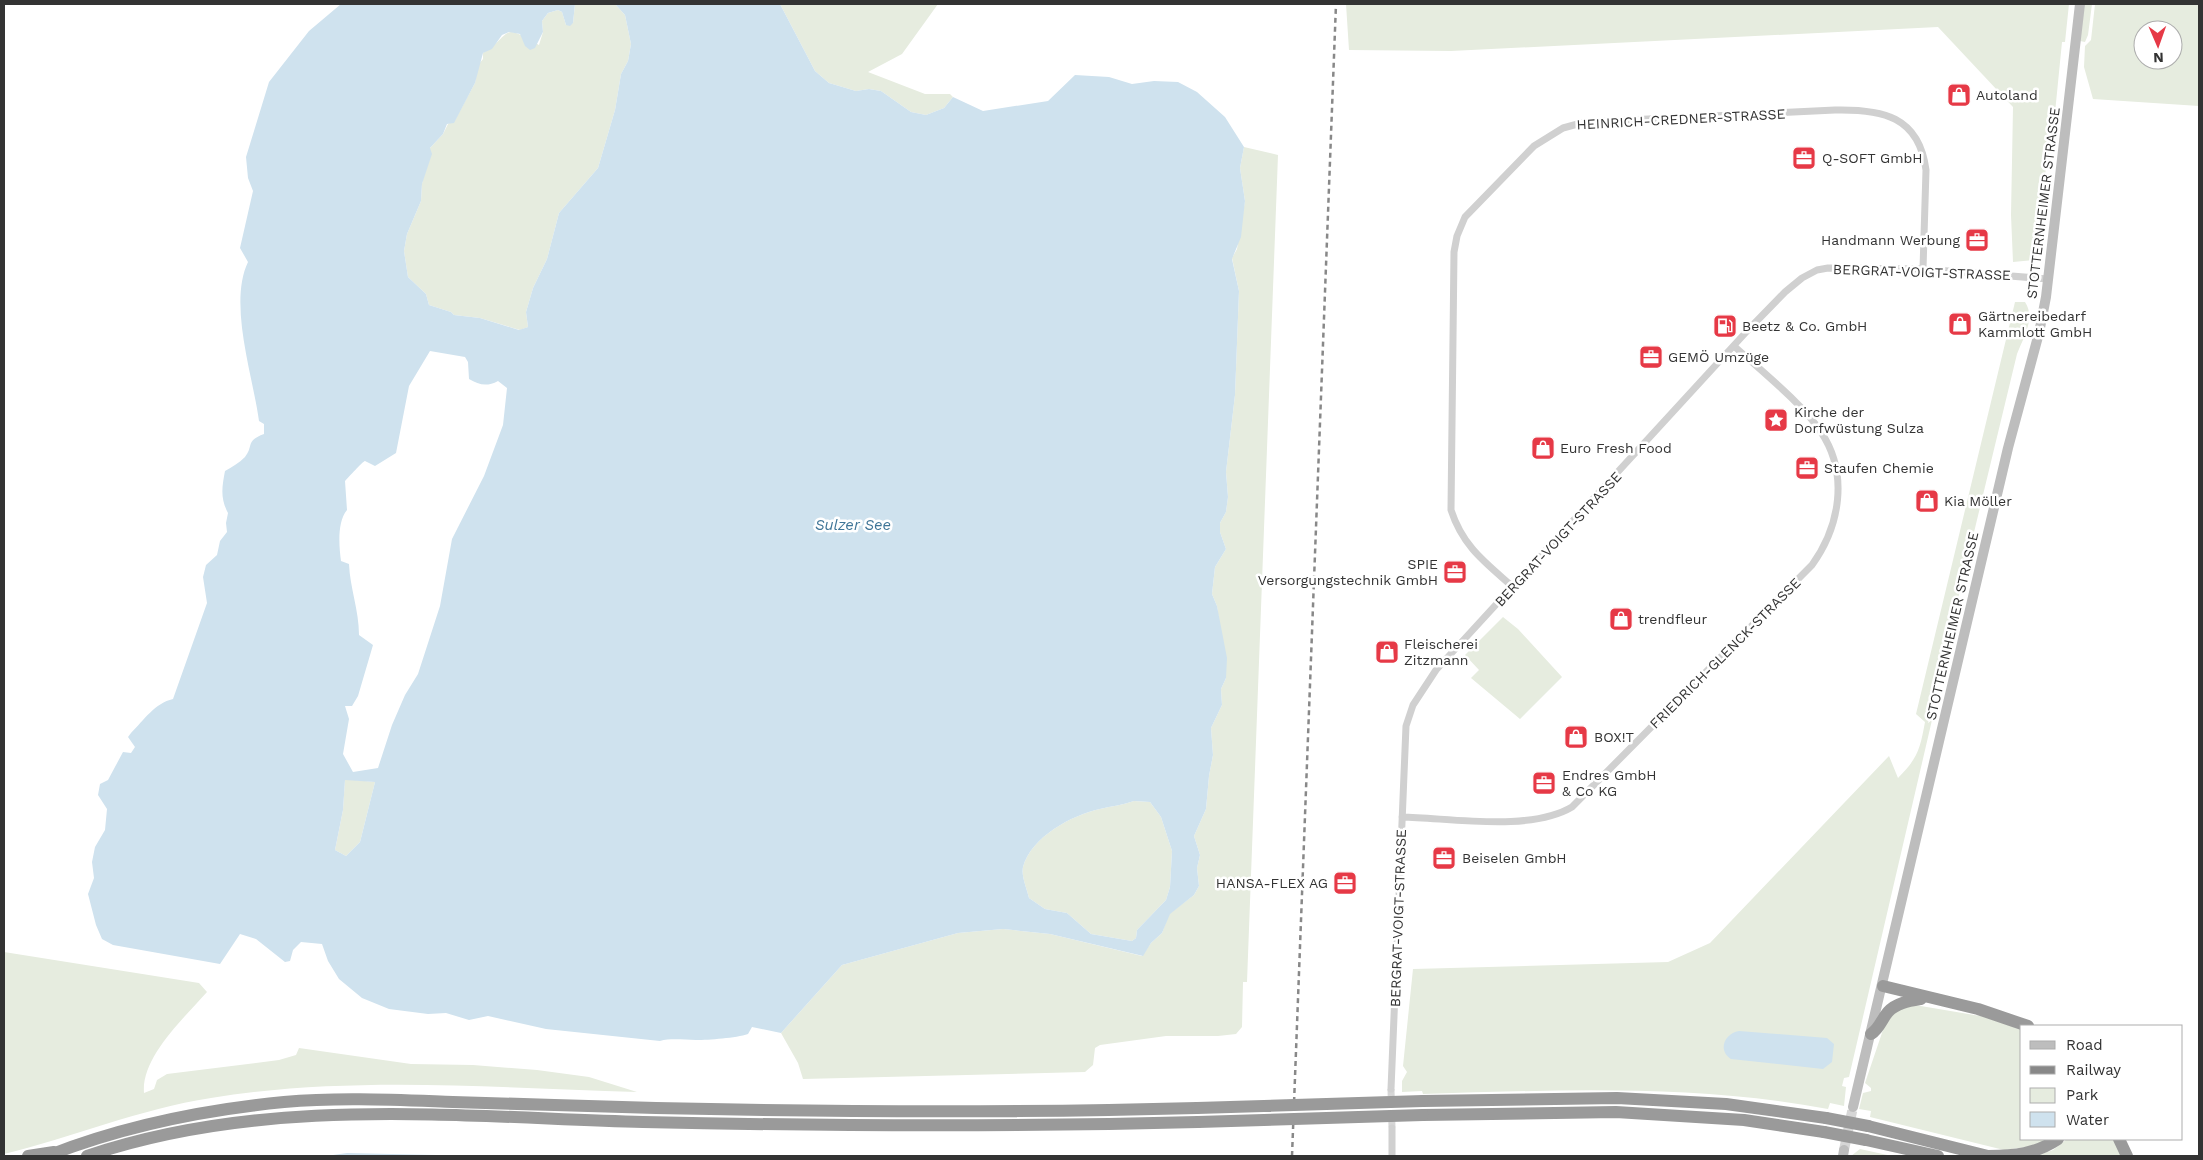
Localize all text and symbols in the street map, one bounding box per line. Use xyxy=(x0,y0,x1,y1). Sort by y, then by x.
north arrow xyxy=(2133,20,2183,70)
text: N xyxy=(2153,50,2164,66)
shop icon: Autoland xyxy=(1946,82,1972,108)
place label: Autoland xyxy=(1976,87,2038,103)
street label: HEINRICH-CREDNER-STRASSE xyxy=(1576,106,1786,132)
street label: STOTTERNHEIMER STRASSE xyxy=(2023,106,2063,300)
office icon: Q-SOFT GmbH xyxy=(1791,145,1817,171)
place label: Q-SOFT GmbH xyxy=(1822,150,1923,166)
office icon: Handmann Werbung xyxy=(1964,227,1990,253)
place label: Handmann Werbung xyxy=(1821,232,1961,248)
street label: BERGRAT-VOIGT-STRASSE xyxy=(1833,261,2011,283)
place label: Gärtnereibedarf Kammlott GmbH xyxy=(1978,308,2092,340)
shop icon: Gärtnereibedarf Kammlott GmbH xyxy=(1947,311,1973,337)
fuel station icon: Beetz & Co. GmbH xyxy=(1712,313,1738,339)
place label: Beetz & Co. GmbH xyxy=(1742,318,1867,334)
office icon: GEMÖ Umzüge xyxy=(1638,344,1664,370)
place label: GEMÖ Umzüge xyxy=(1668,349,1769,365)
place label: Kirche der Dorfwüstung Sulza xyxy=(1794,404,1924,436)
place icon: Kirche der Dorfwüstung Sulza xyxy=(1763,407,1789,433)
shop icon: Euro Fresh Food xyxy=(1530,435,1556,461)
place label: Euro Fresh Food xyxy=(1560,440,1672,456)
office icon: Staufen Chemie xyxy=(1794,455,1820,481)
place label: Staufen Chemie xyxy=(1824,460,1934,476)
street label: BERGRAT-VOIGT-STRASSE xyxy=(1491,468,1625,610)
shop icon: Kia Möller xyxy=(1914,488,1940,514)
place label: Kia Möller xyxy=(1944,493,2012,509)
water label: Sulzer See xyxy=(815,516,891,534)
street label: STOTTERNHEIMER STRASSE xyxy=(1923,530,1982,722)
place label: SPIE Versorgungstechnik GmbH xyxy=(1258,556,1438,588)
office icon: SPIE Versorgungstechnik GmbH xyxy=(1442,559,1468,585)
street label: FRIEDRICH-GLENCK-STRASSE xyxy=(1646,574,1804,732)
shop icon: trendfleur xyxy=(1608,606,1634,632)
place label: trendfleur xyxy=(1638,611,1707,627)
place label: Fleischerei Zitzmann xyxy=(1404,636,1478,668)
shop icon: Fleischerei Zitzmann xyxy=(1374,639,1400,665)
shop icon: BOX!T xyxy=(1563,724,1589,750)
place label: BOX!T xyxy=(1594,729,1634,745)
place label: Endres GmbH & Co KG xyxy=(1562,767,1657,799)
office icon: Endres GmbH & Co KG xyxy=(1531,770,1557,796)
street label: BERGRAT-VOIGT-STRASSE xyxy=(1387,829,1409,1007)
office icon: Beiselen GmbH xyxy=(1431,845,1457,871)
place label: Beiselen GmbH xyxy=(1462,850,1567,866)
office icon: HANSA-FLEX AG xyxy=(1332,870,1358,896)
place label: HANSA-FLEX AG xyxy=(1216,875,1328,891)
legend xyxy=(2020,1025,2183,1140)
text: Road xyxy=(2066,1036,2103,1054)
text: Railway xyxy=(2066,1061,2121,1079)
text: Park xyxy=(2066,1086,2099,1104)
text: Water xyxy=(2066,1111,2109,1129)

